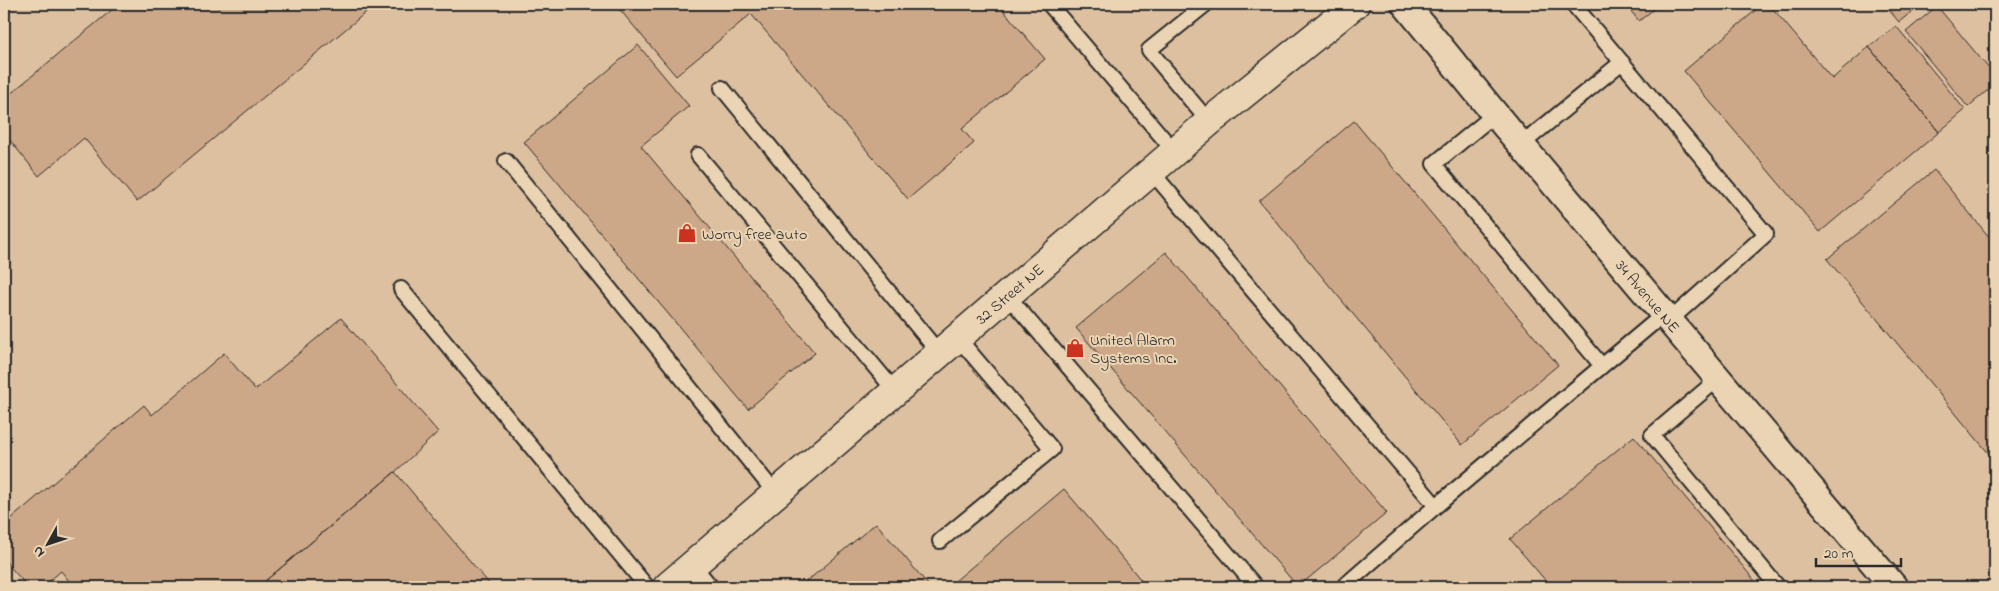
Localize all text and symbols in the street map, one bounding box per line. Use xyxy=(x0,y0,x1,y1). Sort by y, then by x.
shop icon: Worry free auto xyxy=(676,222,698,244)
place label: Worry free auto xyxy=(702,223,807,247)
street label: 34 Avenue NE xyxy=(1609,255,1685,339)
street label: 32 Street NE xyxy=(971,259,1050,331)
place label: United Alarm Systems Inc. xyxy=(1090,329,1176,371)
shop icon: United Alarm Systems Inc. xyxy=(1064,337,1086,359)
north arrow xyxy=(22,518,72,568)
scale bar xyxy=(1816,536,1902,568)
text: N xyxy=(28,541,50,562)
text: 20 m xyxy=(1824,543,1854,565)

